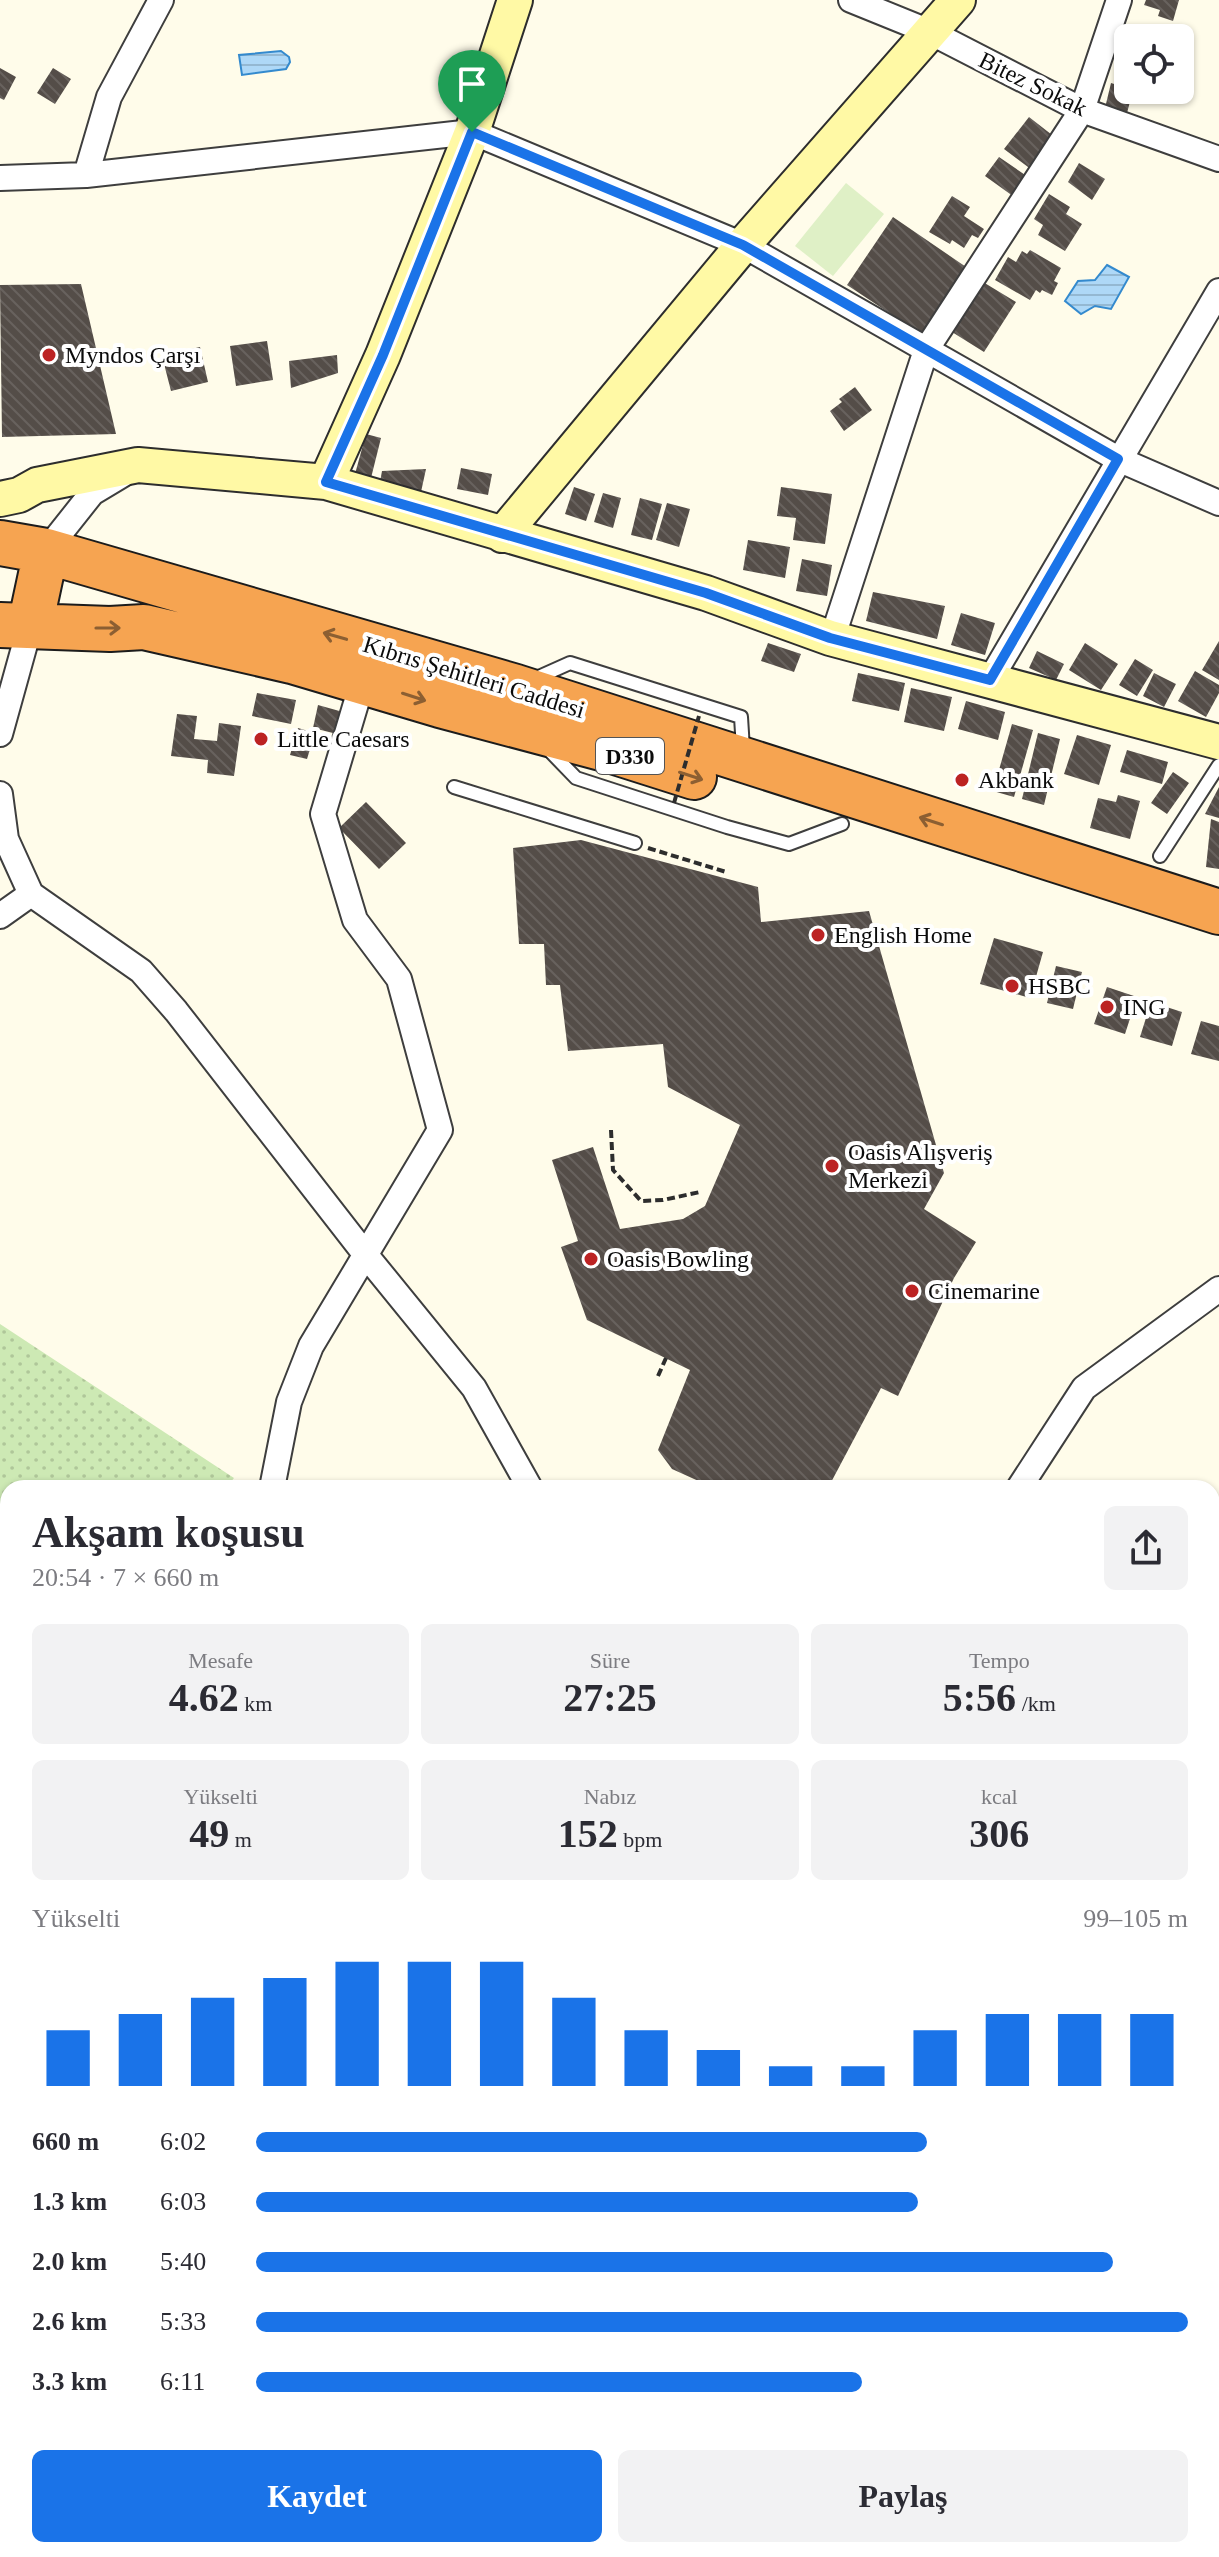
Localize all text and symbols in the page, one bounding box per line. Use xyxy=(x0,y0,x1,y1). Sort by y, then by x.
map controls xyxy=(1114,24,1194,104)
button: locate xyxy=(1114,24,1194,104)
street label: Bitez Sokak xyxy=(975,47,1091,121)
pin xyxy=(438,50,506,132)
icon: arrive xyxy=(450,62,494,106)
place label: Myndos Çarşı xyxy=(65,342,201,368)
marker: Myndos Çarşı xyxy=(40,346,58,364)
one-way arrow xyxy=(94,620,121,636)
one-way arrow xyxy=(323,628,349,643)
street label: Kıbrıs Şehitleri Caddesi xyxy=(360,631,588,723)
one-way arrow xyxy=(402,691,427,706)
place label: Little Caesars xyxy=(277,726,410,752)
marker: Little Caesars xyxy=(252,730,270,748)
road number: D330 xyxy=(596,738,664,774)
place label: Akbank xyxy=(978,767,1054,793)
one-way arrow xyxy=(678,769,704,784)
marker: Akbank xyxy=(953,771,971,789)
one-way arrow xyxy=(919,812,944,827)
place label: English Home xyxy=(834,922,972,948)
marker: English Home xyxy=(809,926,827,944)
place label: HSBC xyxy=(1028,973,1091,999)
marker: HSBC xyxy=(1003,977,1021,995)
place label: ING xyxy=(1123,994,1166,1020)
marker: ING xyxy=(1098,998,1116,1016)
place label: Oasis Alışveriş Merkezi xyxy=(848,1139,993,1193)
marker: Oasis Alışveriş Merkezi xyxy=(823,1157,841,1175)
place label: Oasis Bowling xyxy=(607,1246,749,1272)
marker: Oasis Bowling xyxy=(582,1250,600,1268)
place label: Cinemarine xyxy=(928,1278,1040,1304)
marker: Cinemarine xyxy=(903,1282,921,1300)
button: share xyxy=(1104,1506,1188,1590)
text: Akşam koşusu xyxy=(32,1508,305,1557)
text: 20:54 · 7 × 660 m xyxy=(32,1563,219,1592)
text: Mesafe xyxy=(188,1648,253,1673)
text: Süre xyxy=(590,1648,630,1673)
text: Tempo xyxy=(969,1648,1030,1673)
text: 4.62 xyxy=(169,1675,239,1720)
text: 27:25 xyxy=(563,1675,657,1720)
text: 5:56 xyxy=(943,1675,1016,1720)
text: km xyxy=(239,1691,272,1716)
text: /km xyxy=(1016,1691,1056,1716)
text: Yükselti xyxy=(183,1784,258,1809)
text: Nabız xyxy=(584,1784,636,1809)
text: kcal xyxy=(981,1784,1018,1809)
text: 49 xyxy=(189,1811,229,1856)
text: 152 xyxy=(558,1811,618,1856)
text: 306 xyxy=(969,1811,1029,1856)
text: m xyxy=(229,1827,252,1852)
text: bpm xyxy=(618,1827,662,1852)
text: Yükselti xyxy=(32,1904,120,1933)
text: 99–105 m xyxy=(1083,1904,1188,1933)
text: 660 m xyxy=(32,2127,99,2156)
text: 6:02 xyxy=(160,2127,206,2156)
text: 1.3 km xyxy=(32,2187,107,2216)
text: 6:03 xyxy=(160,2187,206,2216)
text: 2.0 km xyxy=(32,2247,107,2276)
text: 5:40 xyxy=(160,2247,206,2276)
text: 2.6 km xyxy=(32,2307,107,2336)
text: 5:33 xyxy=(160,2307,206,2336)
text: 3.3 km xyxy=(32,2367,107,2396)
text: 6:11 xyxy=(160,2367,205,2396)
button: Kaydet xyxy=(32,2450,602,2542)
button: Paylaş xyxy=(618,2450,1188,2542)

